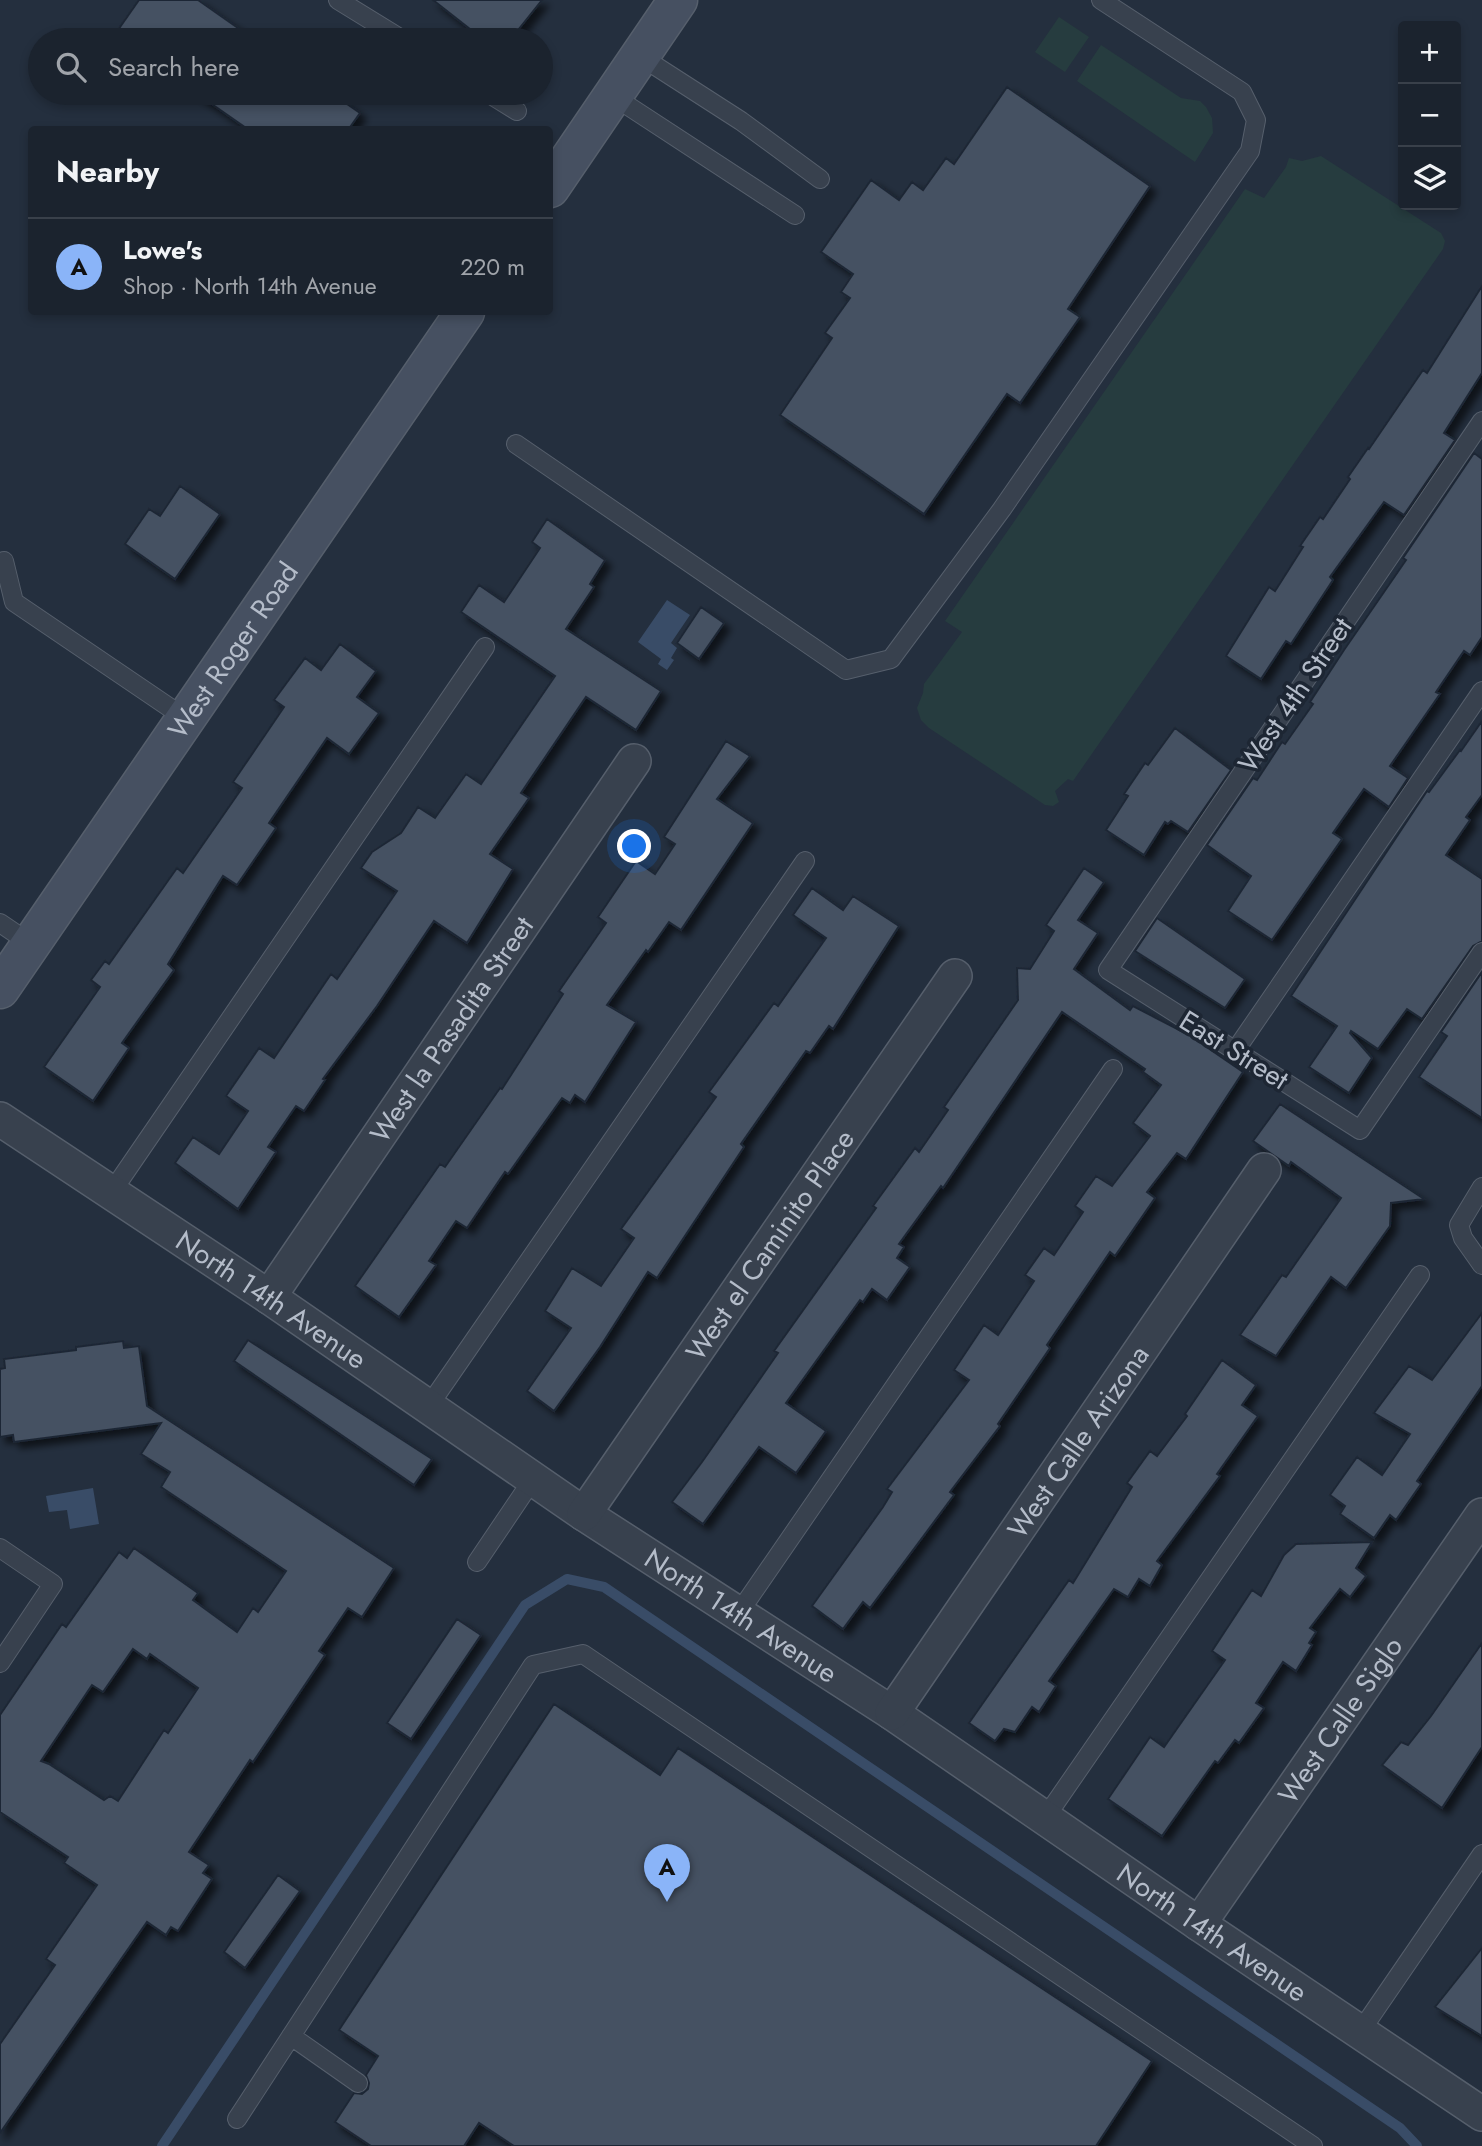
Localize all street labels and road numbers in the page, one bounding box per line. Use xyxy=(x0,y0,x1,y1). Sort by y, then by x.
street label: West Roger Road xyxy=(157,554,308,747)
street label: West 4th Street xyxy=(1228,609,1362,781)
street label: West la Pasadita Street xyxy=(360,907,543,1151)
street label: East Street xyxy=(1171,1000,1297,1100)
street label: West el Caminito Place xyxy=(675,1121,864,1369)
street label: North 14th Avenue xyxy=(168,1220,375,1379)
street label: West Calle Arizona xyxy=(997,1337,1159,1546)
street label: North 14th Avenue xyxy=(636,1538,846,1693)
street label: West Calle Siglo xyxy=(1268,1628,1412,1812)
street label: North 14th Avenue xyxy=(1109,1853,1316,2012)

